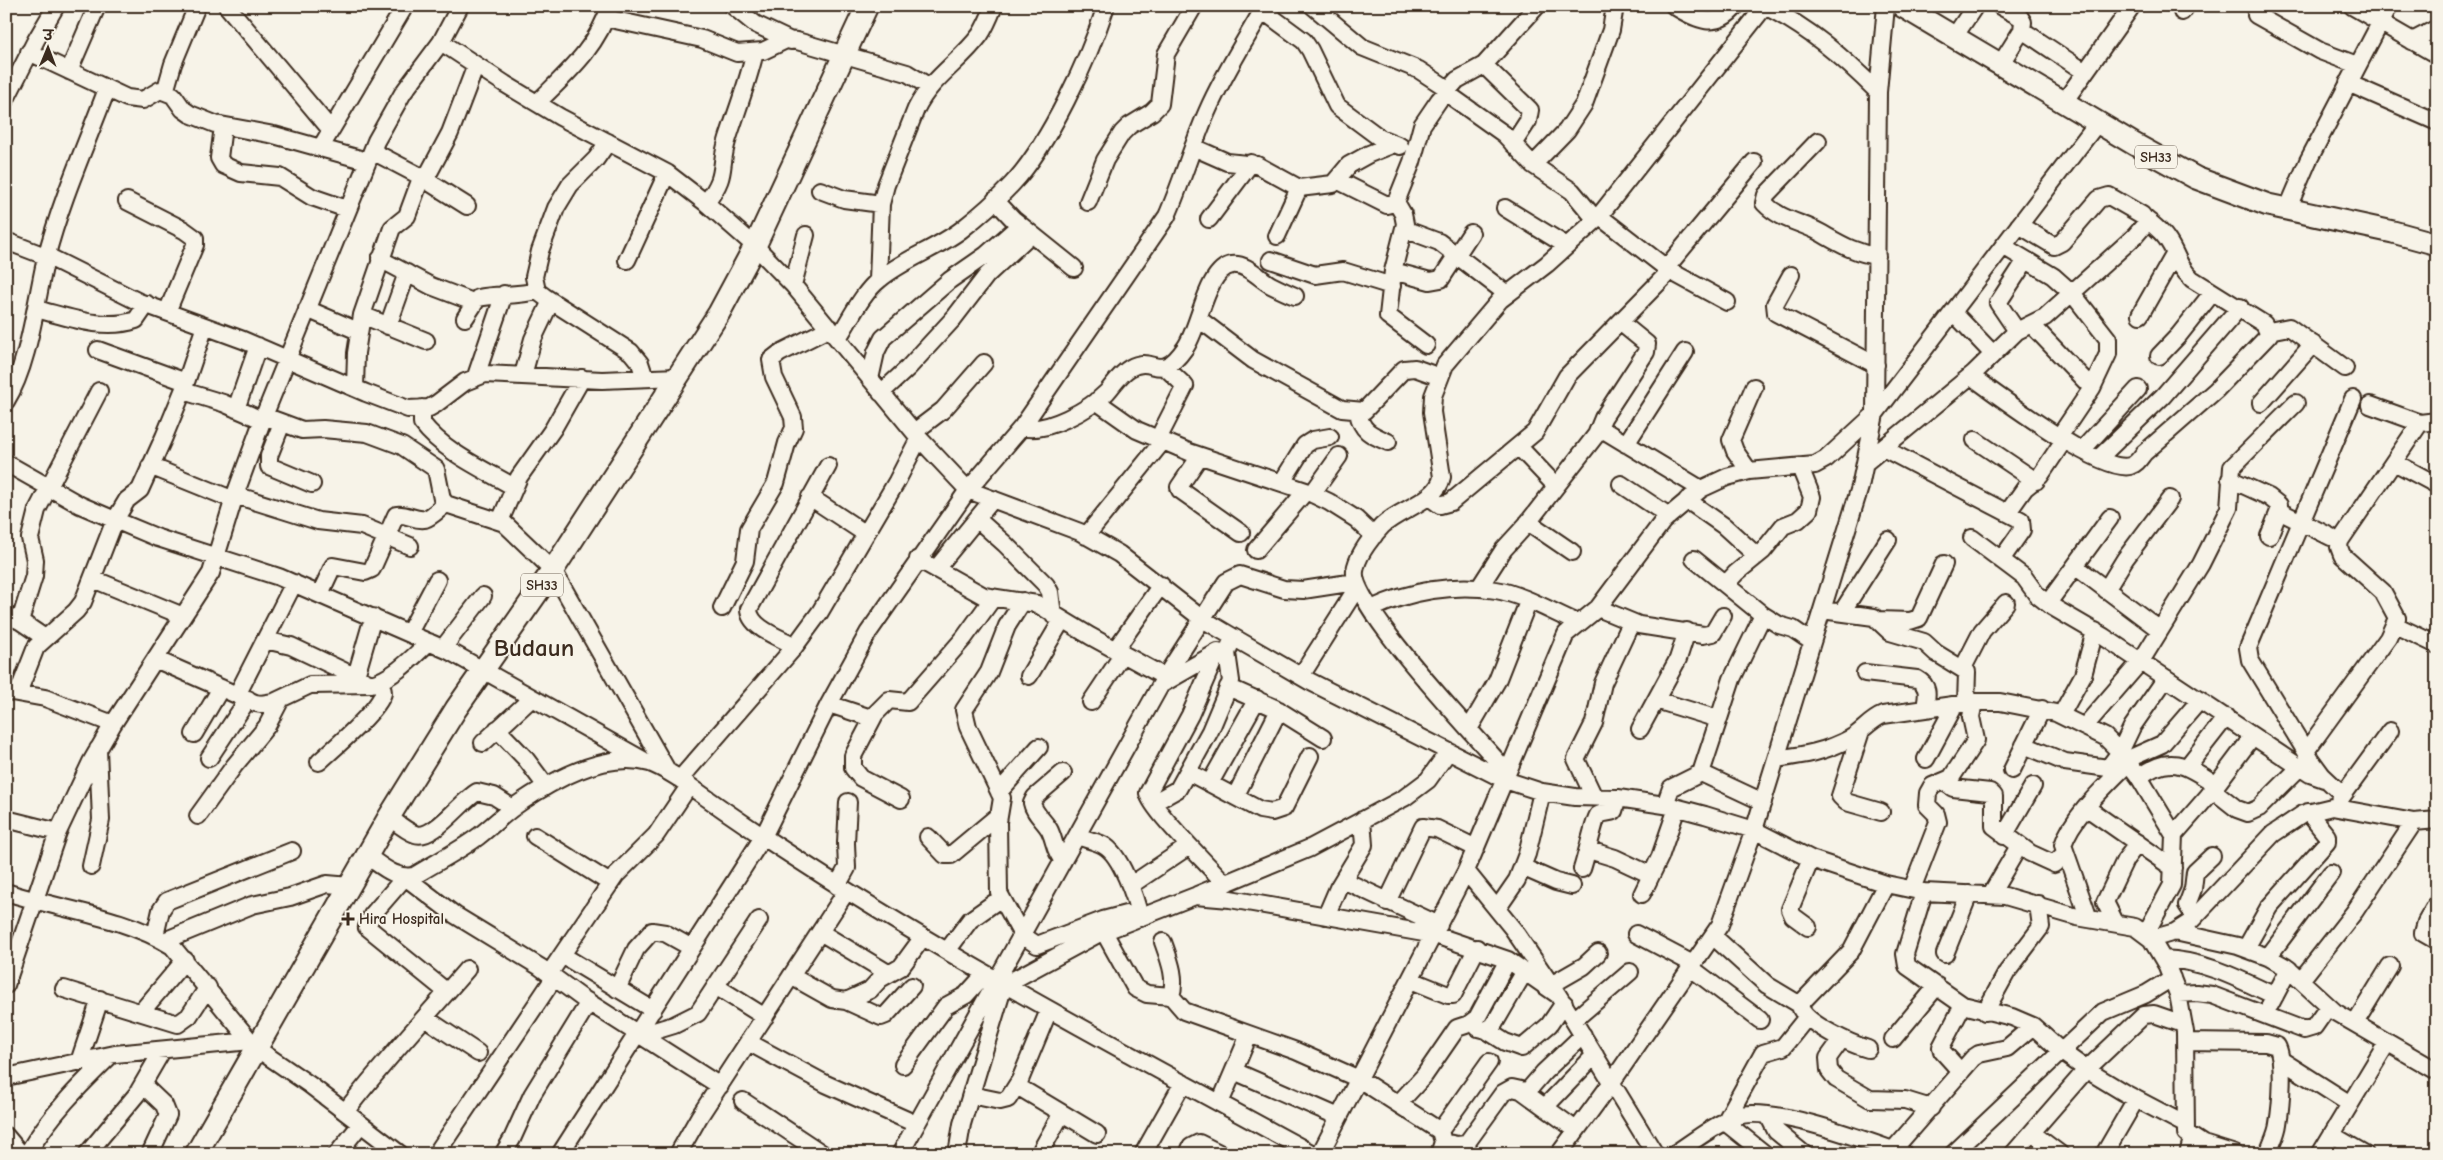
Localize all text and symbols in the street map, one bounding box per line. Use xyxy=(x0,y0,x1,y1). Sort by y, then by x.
north arrow xyxy=(22,22,72,72)
text: उ xyxy=(41,27,55,44)
road number: SH33 xyxy=(2135,146,2177,168)
road number: SH33 xyxy=(521,574,563,596)
district label: Budaun xyxy=(494,633,574,662)
place label: Hira Hospital xyxy=(359,910,444,928)
marker: Hira Hospital xyxy=(341,912,355,926)

